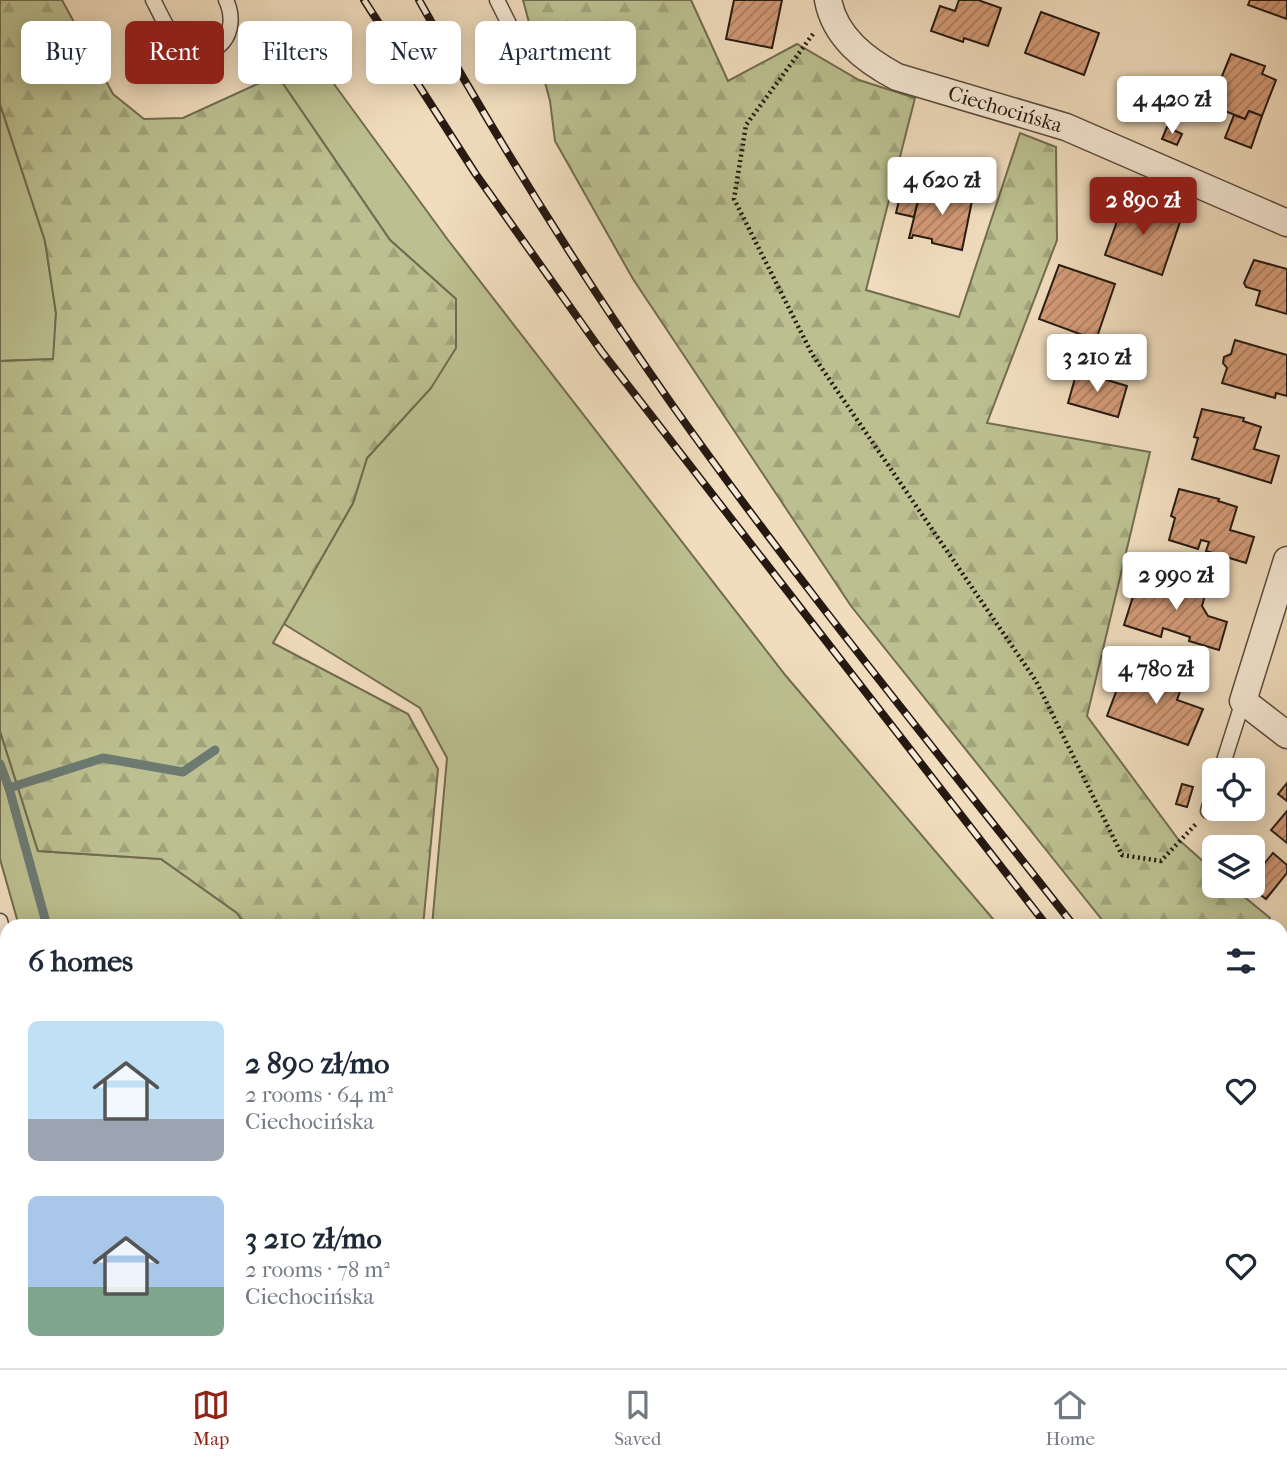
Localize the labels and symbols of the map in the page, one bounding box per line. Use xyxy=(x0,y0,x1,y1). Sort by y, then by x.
pin: 4 420 zł xyxy=(1100,76,1244,136)
street label: Ciechocińska xyxy=(945,81,1066,137)
pin: 4 620 zł xyxy=(870,158,1014,217)
pin: 2 890 zł xyxy=(1071,177,1215,237)
pin: 3 210 zł xyxy=(1025,334,1169,394)
pin: 2 990 zł xyxy=(1104,552,1248,612)
pin: 4 780 zł xyxy=(1084,646,1228,706)

